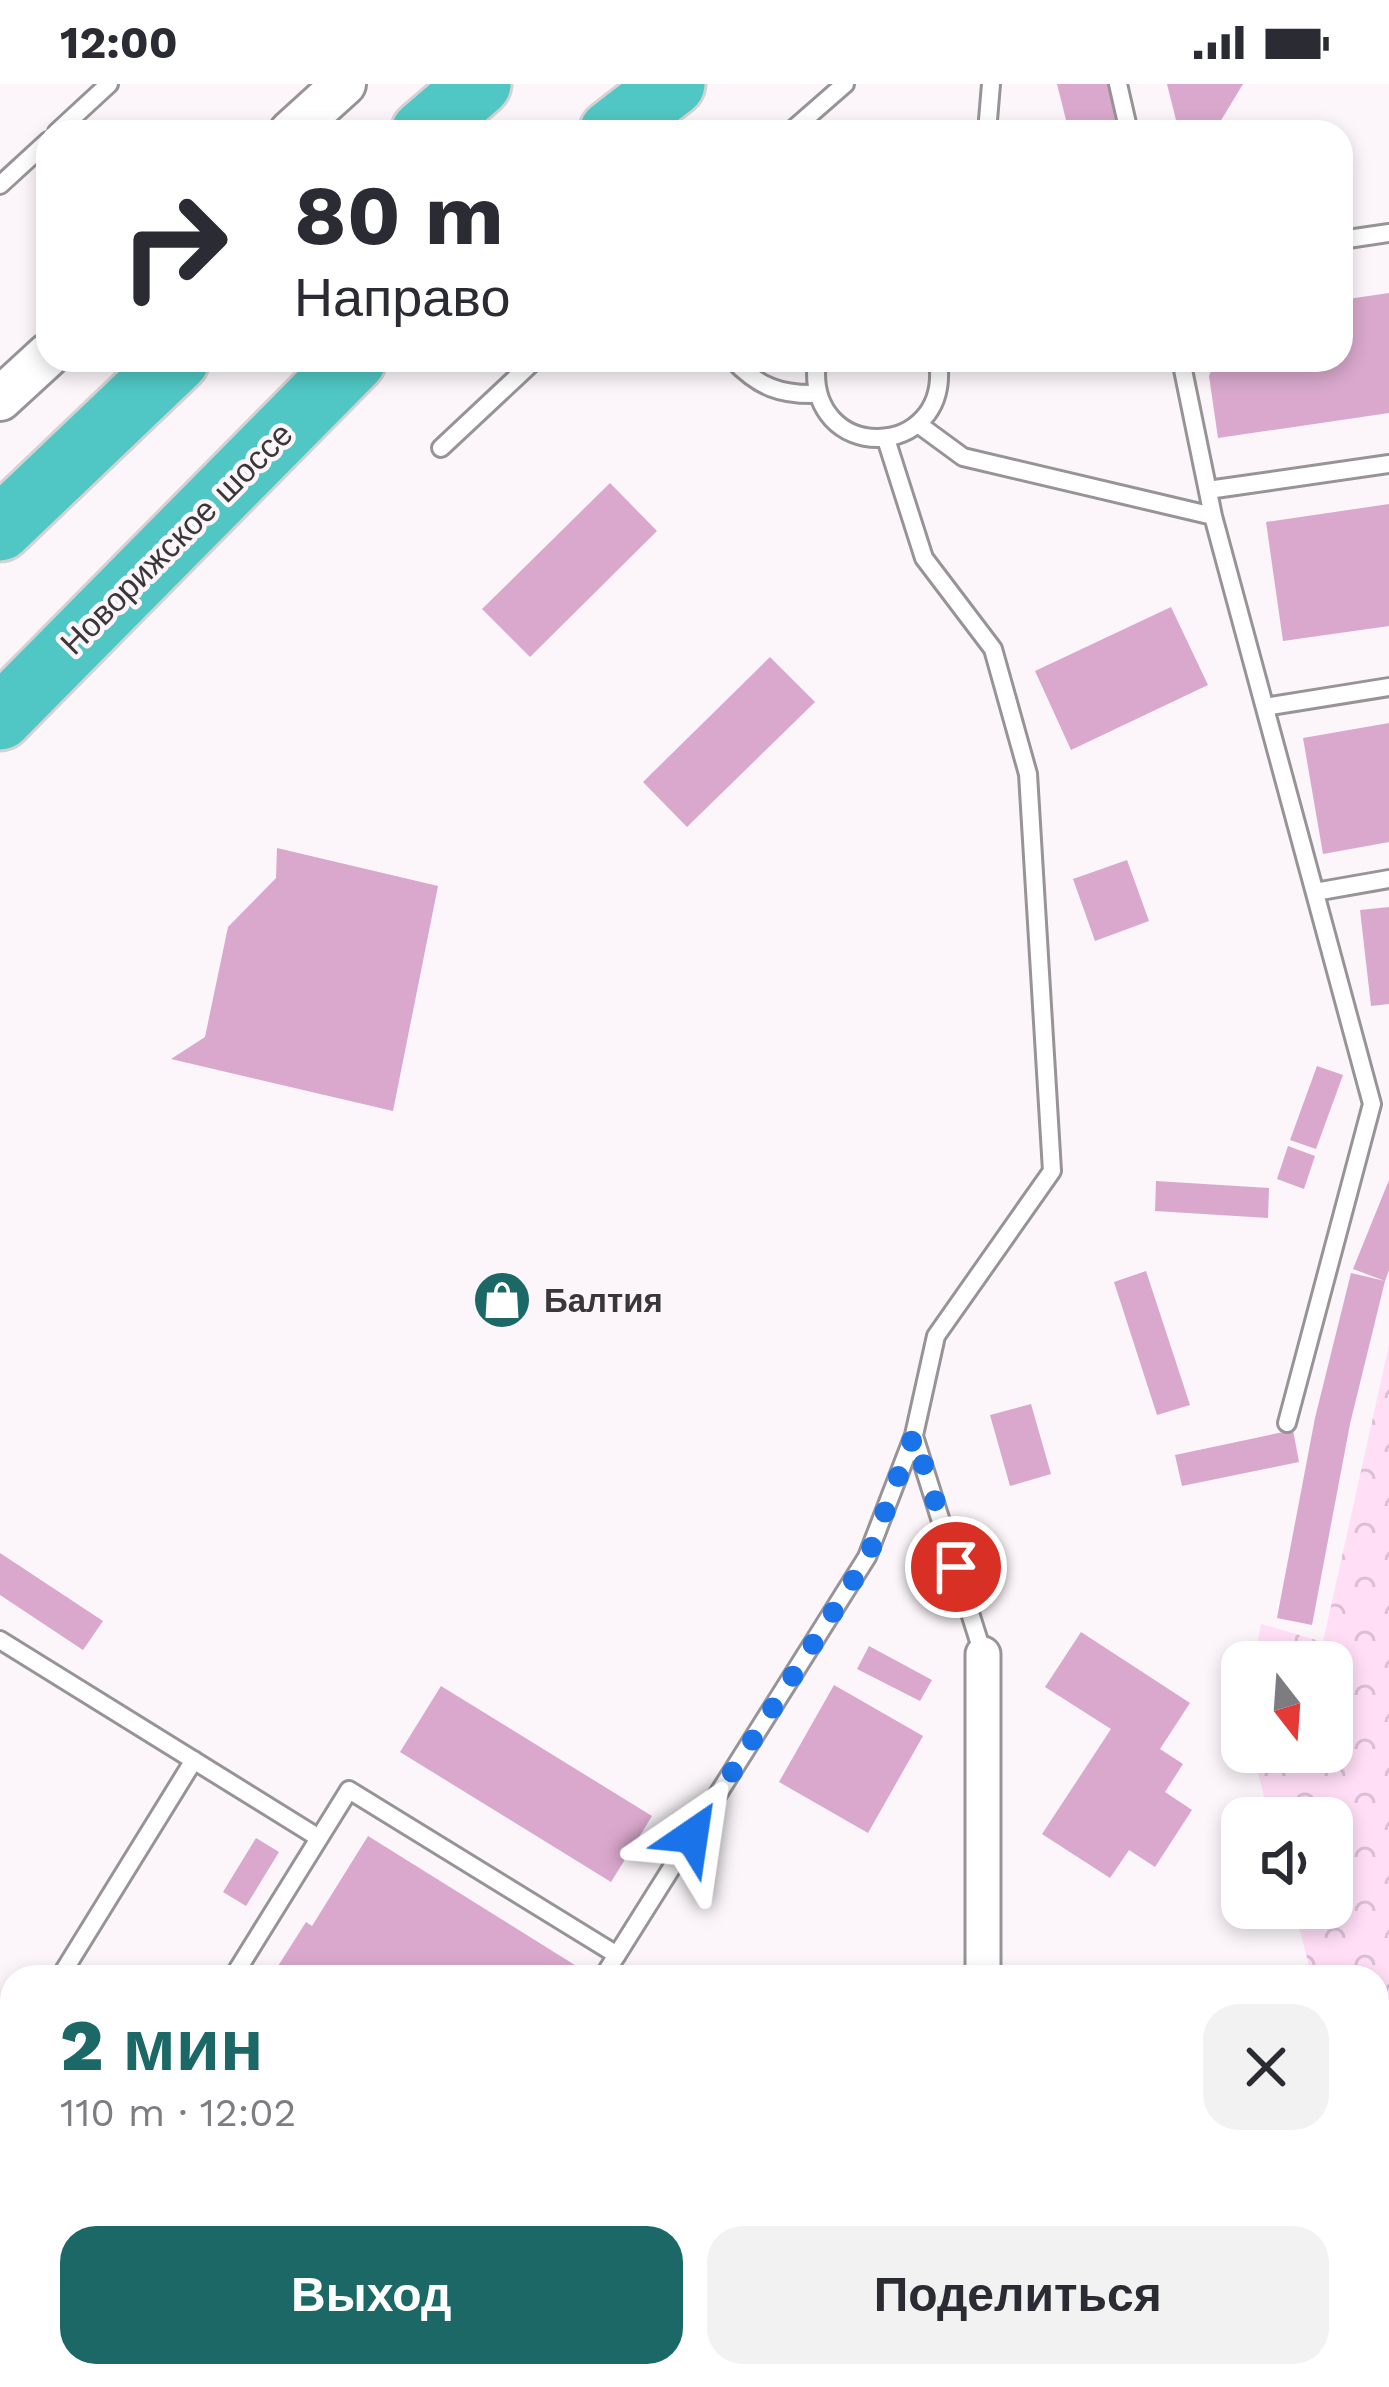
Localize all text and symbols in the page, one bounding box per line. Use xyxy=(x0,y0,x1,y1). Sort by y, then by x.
text: 12:00 xyxy=(60,16,178,69)
text: 80 m xyxy=(294,166,504,264)
icon: right xyxy=(96,168,252,324)
text: Направо xyxy=(294,266,510,329)
street label: Новорижское шоссе xyxy=(52,414,300,662)
shop icon: Балтия xyxy=(471,1269,533,1331)
place label: Балтия xyxy=(544,1281,663,1320)
pin xyxy=(905,1516,1007,1618)
icon: arrive xyxy=(923,1534,989,1600)
north arrow xyxy=(1221,1641,1353,1773)
map controls xyxy=(1221,1641,1353,1929)
position arrow xyxy=(629,1773,755,1899)
button: sound xyxy=(1221,1797,1353,1929)
text: 2 мин xyxy=(60,2003,264,2087)
button: close xyxy=(1203,2004,1329,2130)
text: 110 m · 12:02 xyxy=(60,2090,296,2135)
button: Выход xyxy=(60,2226,683,2364)
button: Поделиться xyxy=(707,2226,1329,2364)

